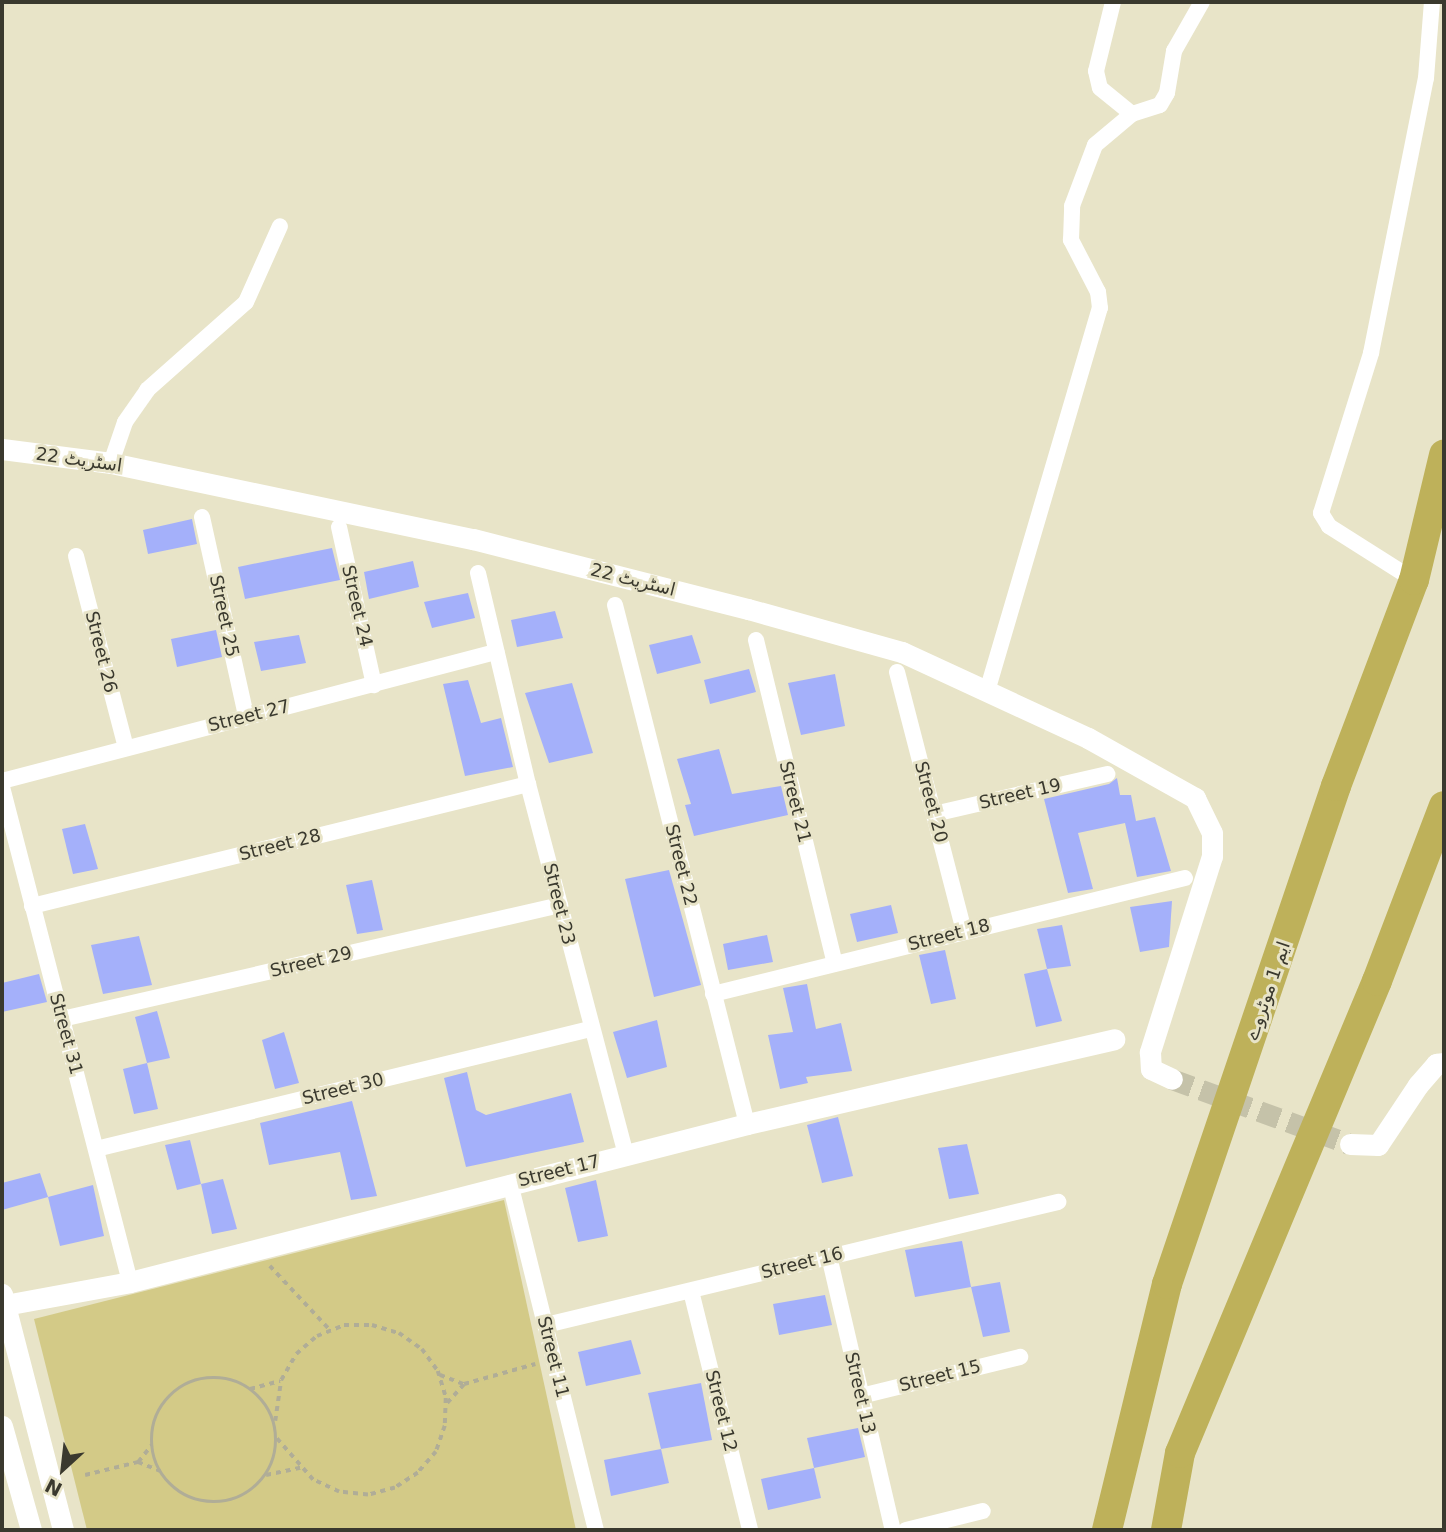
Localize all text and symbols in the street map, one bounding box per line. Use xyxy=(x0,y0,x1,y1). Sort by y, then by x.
street label: اسٹریٹ 22 xyxy=(35,443,123,477)
street label: اسٹریٹ 22 xyxy=(588,559,678,601)
street label: Street 24 xyxy=(337,563,377,649)
street label: Street 25 xyxy=(205,573,243,659)
street label: Street 26 xyxy=(80,609,122,695)
street label: Street 27 xyxy=(206,695,292,737)
street label: Street 21 xyxy=(774,759,816,845)
street label: Street 20 xyxy=(910,759,952,845)
street label: Street 19 xyxy=(977,774,1063,814)
street label: Street 22 xyxy=(660,822,702,908)
street label: Street 28 xyxy=(237,824,323,866)
street label: Street 23 xyxy=(538,861,580,947)
street label: Street 18 xyxy=(906,914,992,956)
street label: ایم 1 موٹروے xyxy=(1241,939,1295,1043)
street label: Street 29 xyxy=(268,942,354,982)
street label: Street 31 xyxy=(45,991,87,1077)
street label: Street 30 xyxy=(300,1068,386,1110)
street label: Street 17 xyxy=(516,1150,602,1192)
street label: Street 16 xyxy=(759,1242,845,1284)
street label: Street 11 xyxy=(532,1314,574,1400)
street label: Street 13 xyxy=(840,1350,880,1436)
street label: Street 15 xyxy=(897,1355,983,1397)
street label: Street 12 xyxy=(700,1368,742,1454)
north arrow xyxy=(28,1434,98,1504)
text: N xyxy=(41,1474,66,1501)

